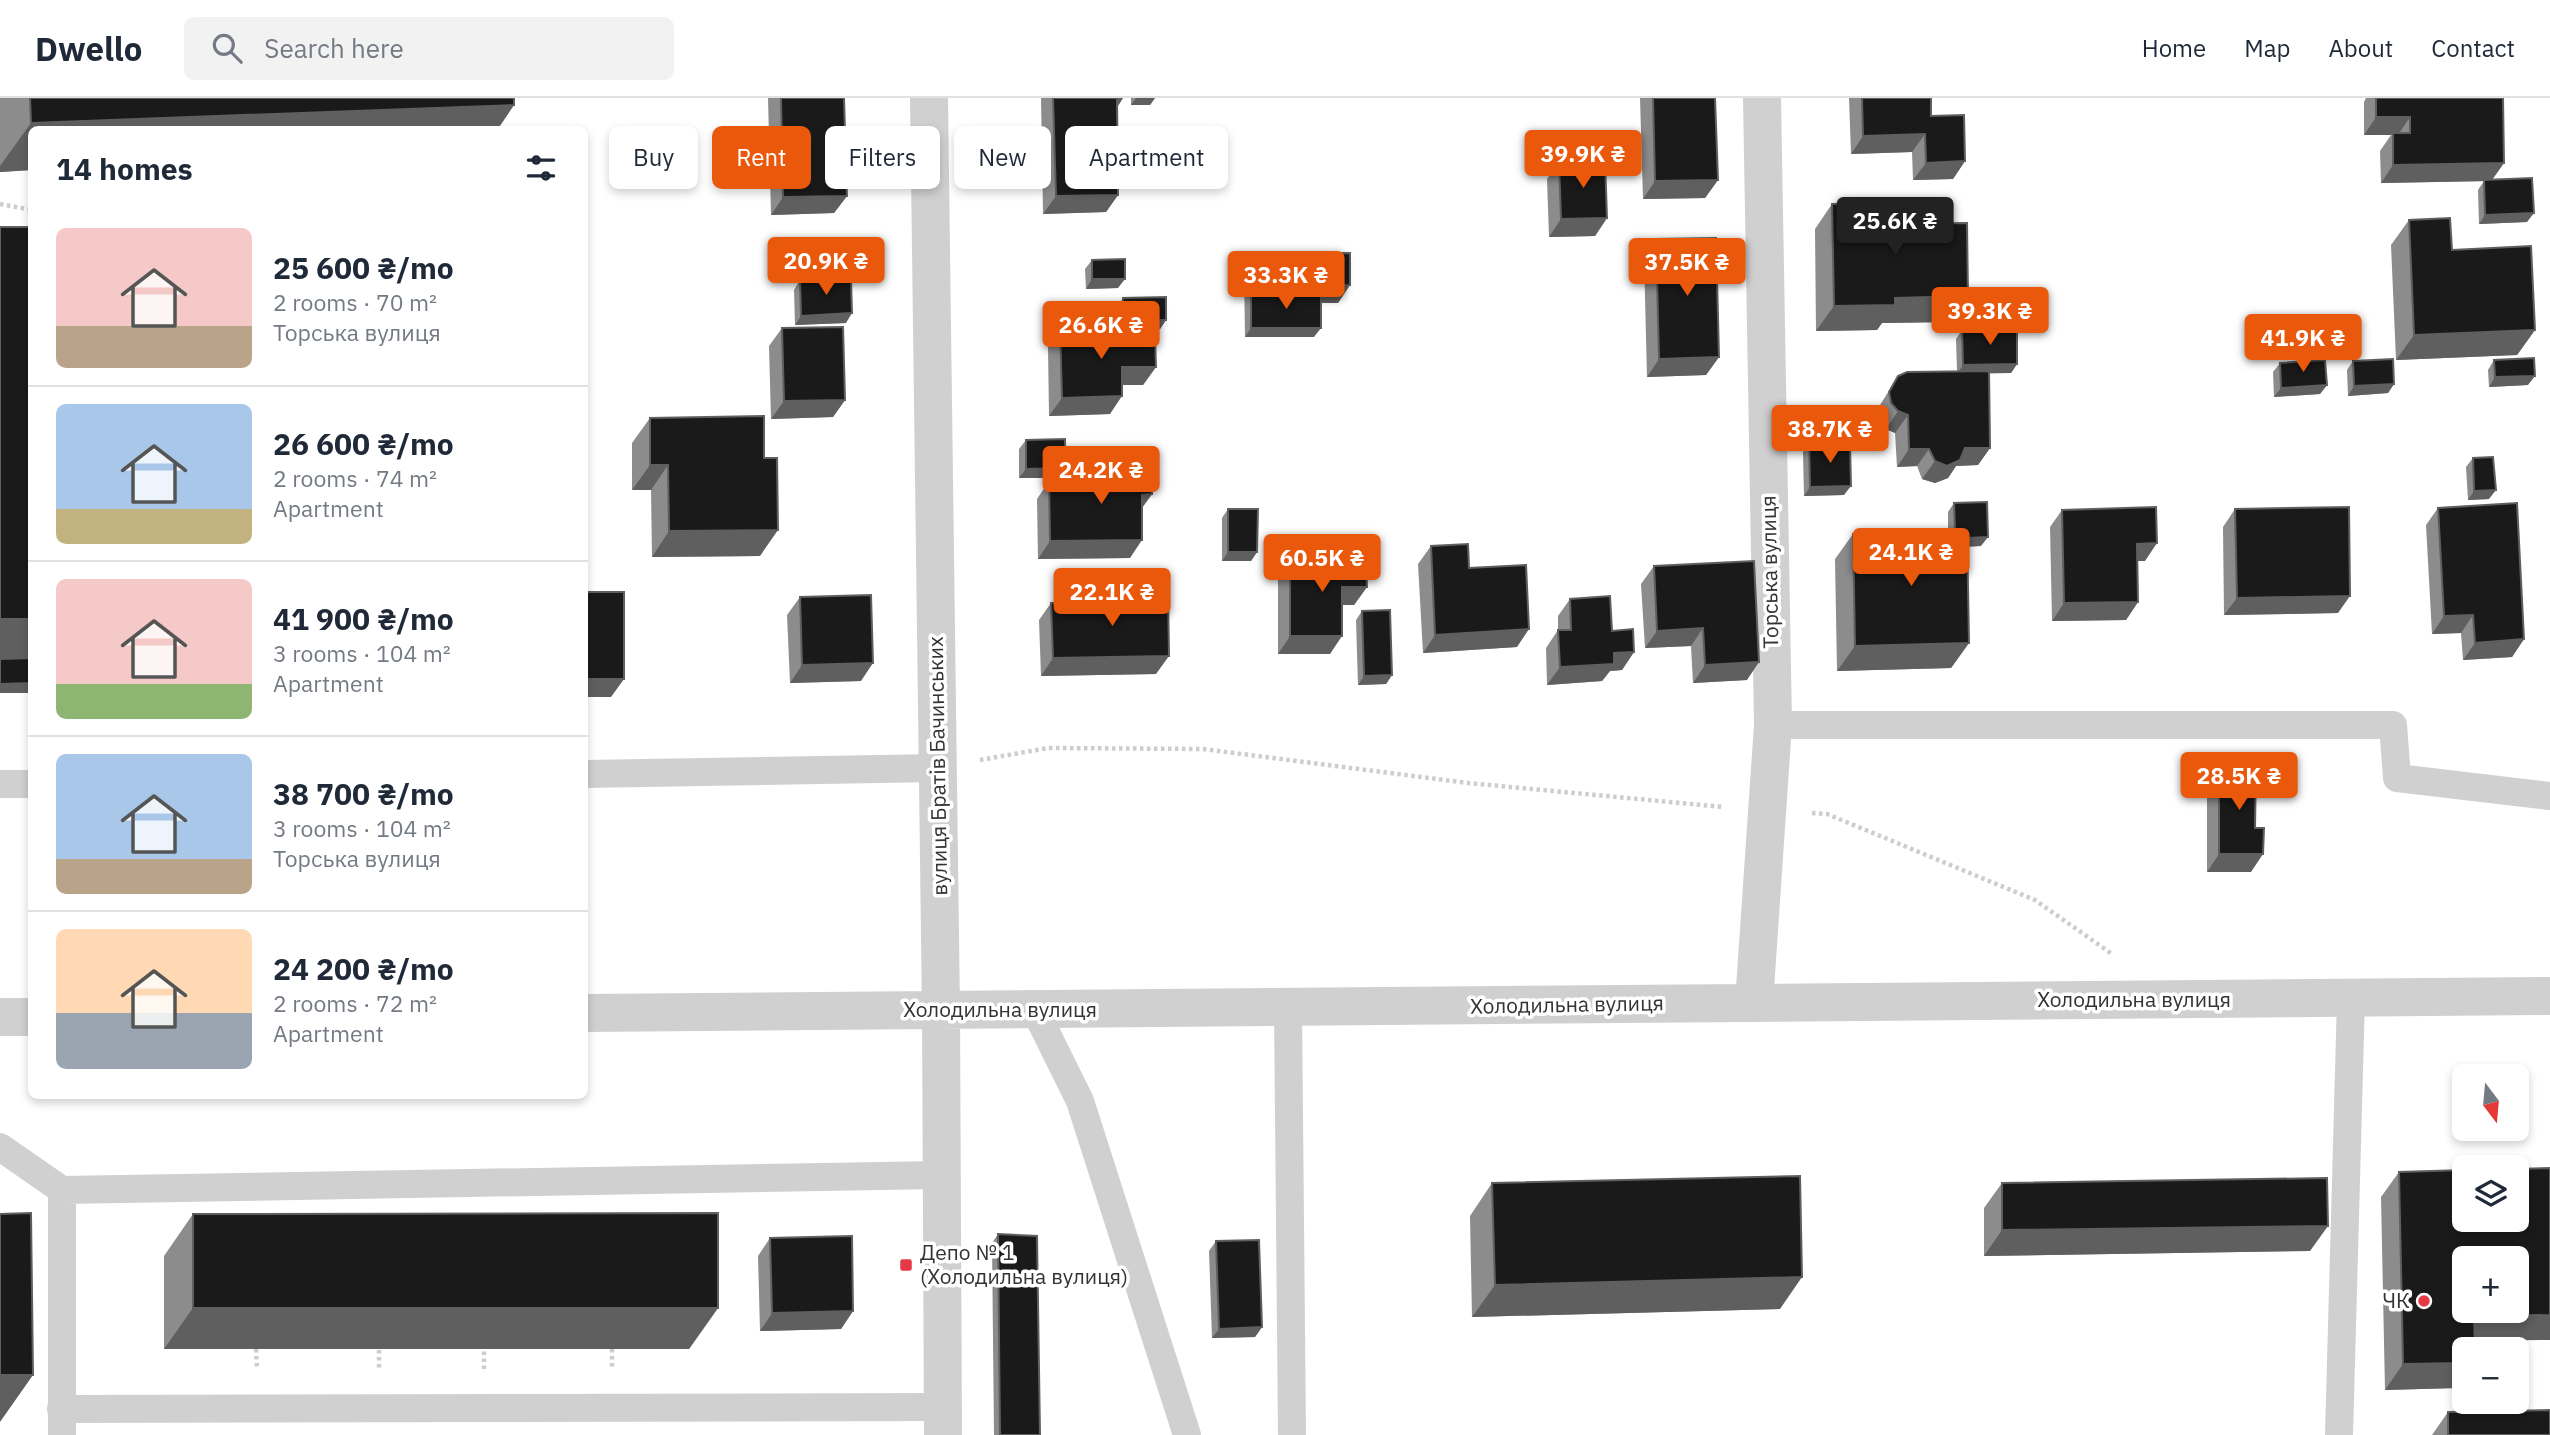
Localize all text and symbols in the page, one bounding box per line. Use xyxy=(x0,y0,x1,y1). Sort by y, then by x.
search box xyxy=(184,17,674,80)
text: Dwello xyxy=(35,27,142,70)
icon: search xyxy=(208,29,246,67)
text: Search here xyxy=(264,31,404,65)
text: Home xyxy=(2142,32,2206,64)
text: Map xyxy=(2244,32,2290,64)
text: About xyxy=(2328,32,2393,64)
text: Contact xyxy=(2431,32,2515,64)
chip: Buy xyxy=(609,126,698,189)
chip: Rent xyxy=(712,126,811,189)
chip: Filters xyxy=(825,126,940,189)
chip: New xyxy=(954,126,1051,189)
chip: Apartment xyxy=(1065,126,1228,189)
pin: 39.9K ₴ xyxy=(1518,130,1648,190)
text: 39.9K ₴ xyxy=(1541,138,1625,168)
text: 14 homes xyxy=(56,149,193,188)
icon: filters xyxy=(522,149,560,187)
pin: 25.6K ₴ xyxy=(1830,198,1960,257)
text: 25.6K ₴ xyxy=(1853,205,1937,235)
pin: 20.9K ₴ xyxy=(761,238,891,297)
pin: 37.5K ₴ xyxy=(1622,238,1752,298)
text: 20.9K ₴ xyxy=(784,245,868,275)
text: 37.5K ₴ xyxy=(1645,246,1729,276)
text: 25 600 ₴/mo xyxy=(273,248,454,287)
pin: 33.3K ₴ xyxy=(1221,252,1351,311)
icon: home xyxy=(112,256,196,340)
text: 33.3K ₴ xyxy=(1244,259,1328,289)
text: 2 rooms · 70 m² xyxy=(273,287,437,317)
pin: 39.3K ₴ xyxy=(1925,288,2055,347)
text: 39.3K ₴ xyxy=(1948,295,2032,325)
pin: 26.6K ₴ xyxy=(1036,302,1166,361)
text: 26.6K ₴ xyxy=(1059,309,1143,339)
pin: 41.9K ₴ xyxy=(2238,314,2368,374)
text: Торська вулиця xyxy=(273,317,441,347)
text: 41.9K ₴ xyxy=(2261,322,2345,352)
pin: 38.7K ₴ xyxy=(1765,406,1895,465)
text: 38.7K ₴ xyxy=(1788,413,1872,443)
text: 26 600 ₴/mo xyxy=(273,424,454,463)
icon: home xyxy=(112,432,196,516)
pin: 24.2K ₴ xyxy=(1036,446,1166,506)
text: 24.2K ₴ xyxy=(1059,454,1143,484)
text: 2 rooms · 74 m² xyxy=(273,463,437,493)
text: Apartment xyxy=(273,493,384,523)
street label: Торська вулиця xyxy=(1754,495,1784,649)
pin: 24.1K ₴ xyxy=(1846,528,1976,588)
pin: 60.5K ₴ xyxy=(1257,534,1387,594)
text: 24.1K ₴ xyxy=(1869,536,1953,566)
text: 60.5K ₴ xyxy=(1280,542,1364,572)
pin: 22.1K ₴ xyxy=(1047,568,1177,628)
text: 22.1K ₴ xyxy=(1070,576,1154,606)
text: 41 900 ₴/mo xyxy=(273,599,454,638)
icon: home xyxy=(112,607,196,691)
street label: вулиця Братів Бачинських xyxy=(921,636,953,896)
text: 3 rooms · 104 m² xyxy=(273,638,451,668)
text: Apartment xyxy=(273,668,384,698)
pin: 28.5K ₴ xyxy=(2174,752,2304,812)
text: 28.5K ₴ xyxy=(2197,760,2281,790)
text: 38 700 ₴/mo xyxy=(273,774,454,813)
icon: home xyxy=(112,782,196,866)
text: 3 rooms · 104 m² xyxy=(273,813,451,843)
text: Торська вулиця xyxy=(273,843,441,873)
text: 24 200 ₴/mo xyxy=(273,949,454,988)
icon: home xyxy=(112,957,196,1041)
street label: Холодильна вулиця xyxy=(2037,985,2231,1013)
text: 2 rooms · 72 m² xyxy=(273,988,437,1018)
street label: Холодильна вулиця xyxy=(1470,988,1664,1020)
street label: Холодильна вулиця xyxy=(903,995,1097,1023)
text: Apartment xyxy=(273,1018,384,1048)
north arrow xyxy=(2452,1064,2529,1141)
map controls xyxy=(2452,1064,2529,1414)
button: layers xyxy=(2452,1155,2529,1232)
place label: Депо № 1 (Холодильна вулиця) xyxy=(920,1238,1128,1290)
button: + xyxy=(2452,1246,2529,1323)
marker: Депо № 1 (Холодильна вулиця) xyxy=(898,1257,914,1273)
place label: ЧК xyxy=(2383,1286,2410,1314)
marker: ЧК xyxy=(2416,1293,2432,1309)
button: − xyxy=(2452,1337,2529,1414)

